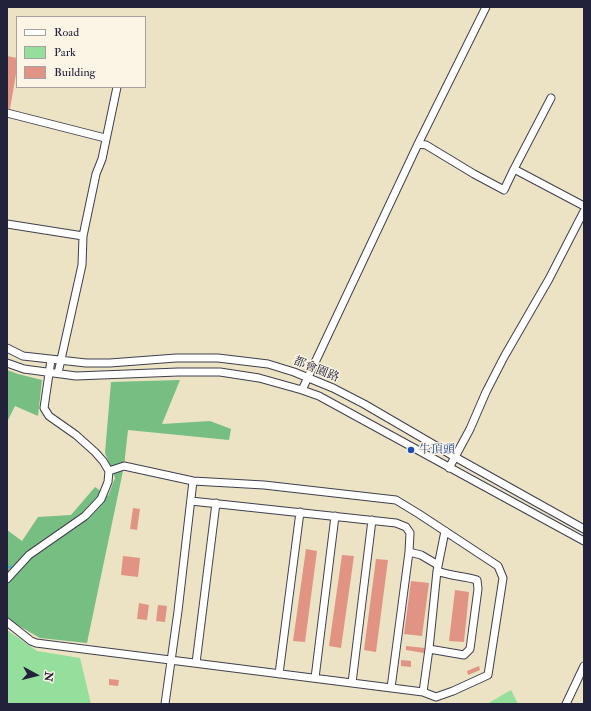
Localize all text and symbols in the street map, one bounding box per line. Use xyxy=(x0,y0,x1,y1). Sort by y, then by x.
legend xyxy=(16,16,146,88)
text: Road xyxy=(54,25,79,40)
text: Park xyxy=(54,45,76,60)
text: Building xyxy=(54,65,95,80)
street label: 都會園路 xyxy=(291,354,341,386)
place label: 牛頂頭 xyxy=(419,443,455,457)
marker: 牛頂頭 xyxy=(406,445,416,455)
north arrow xyxy=(16,655,56,695)
text: N xyxy=(41,671,55,682)

